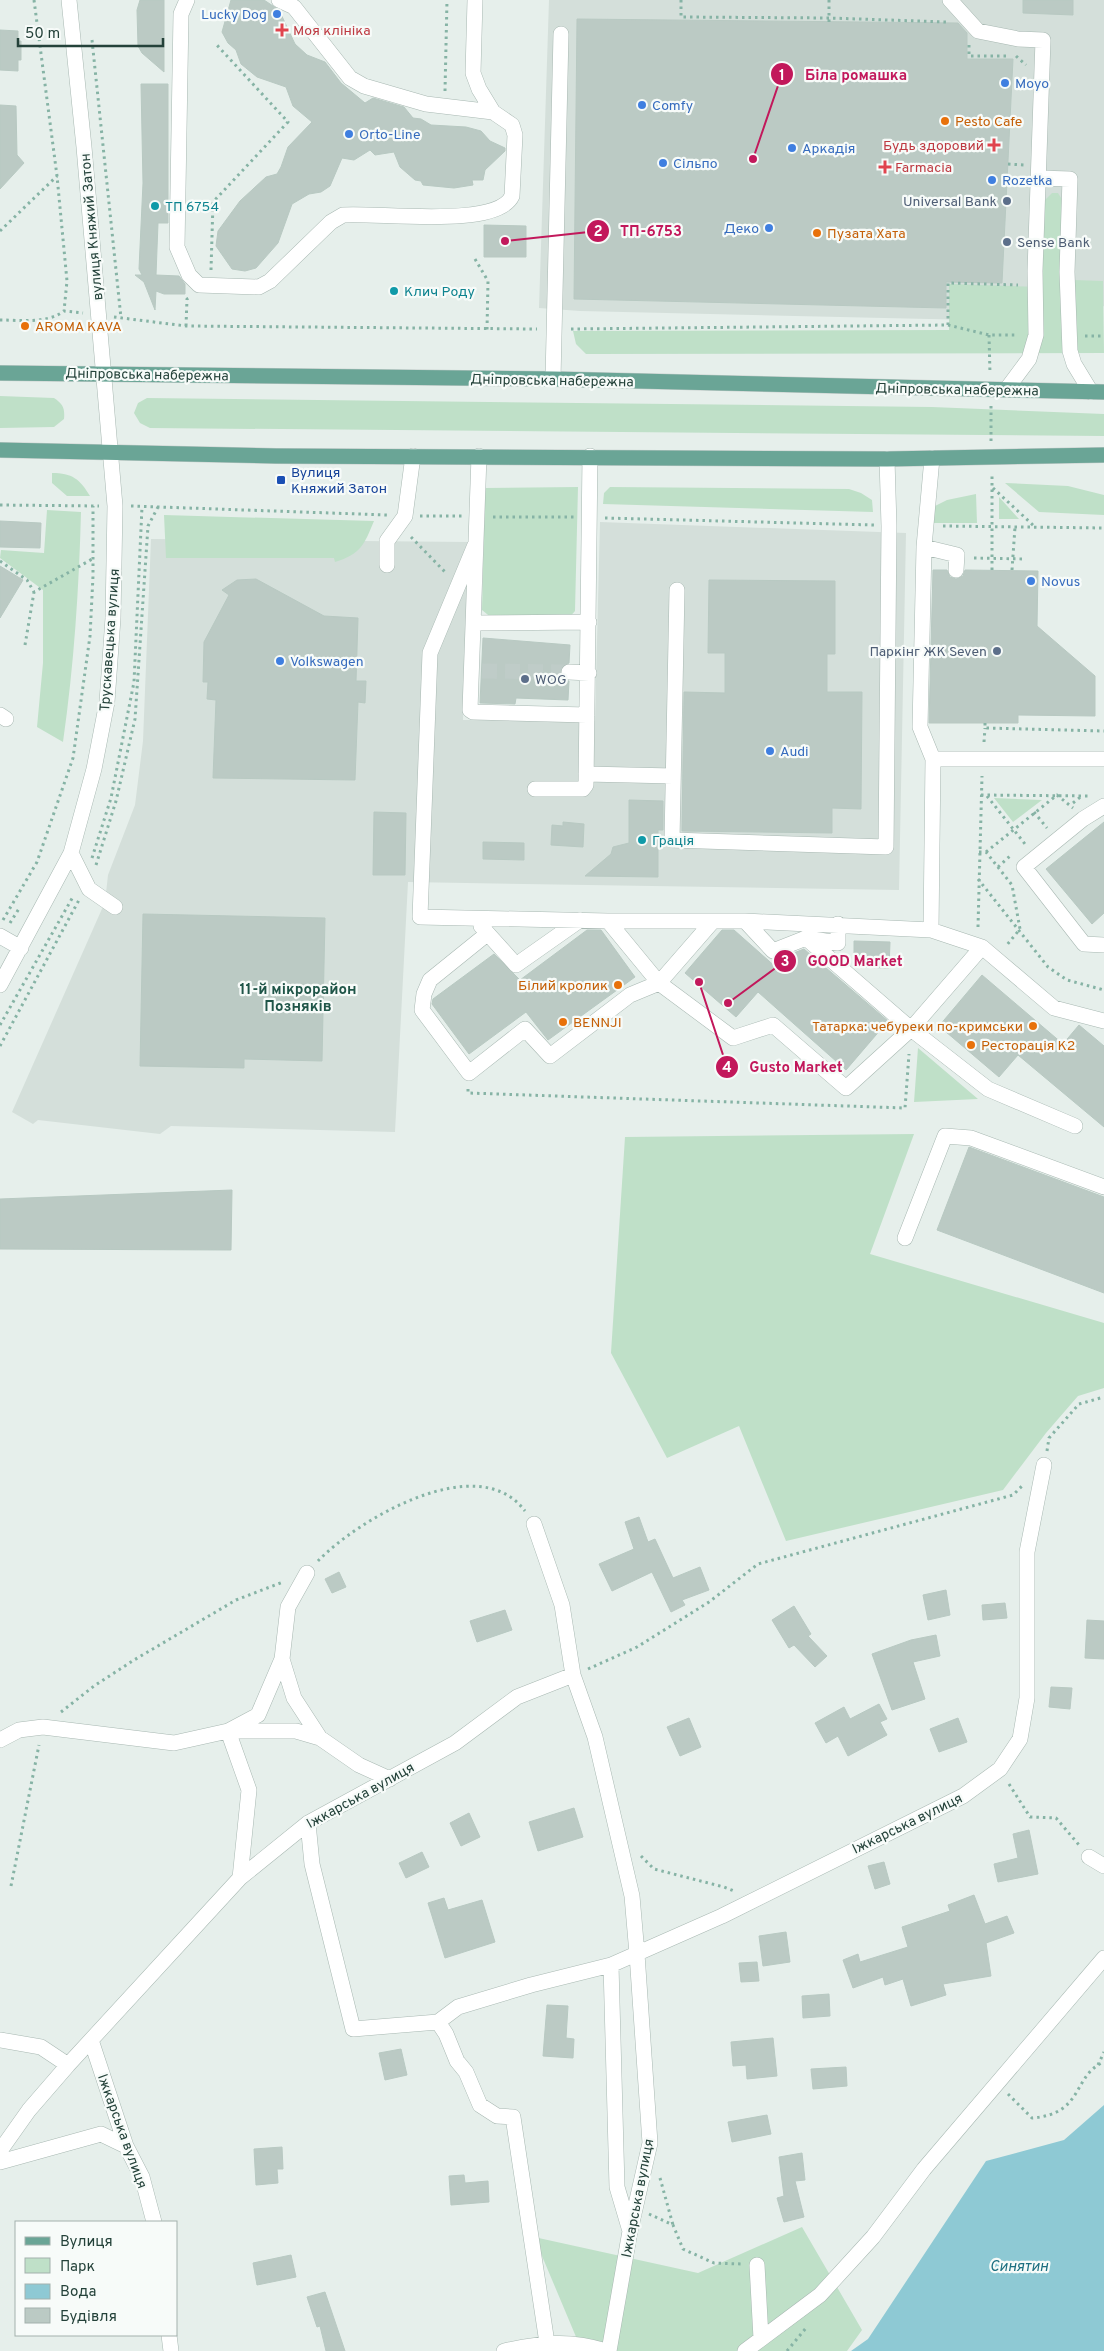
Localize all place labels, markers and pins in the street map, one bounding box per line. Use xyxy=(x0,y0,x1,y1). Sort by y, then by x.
place label: Lucky Dog xyxy=(201,7,267,24)
marker: Lucky Dog xyxy=(271,8,283,20)
marker: Моя клініка xyxy=(275,23,289,37)
place label: Моя клініка xyxy=(293,23,371,40)
callout: Біла ромашка xyxy=(770,59,917,89)
place label: Moyo xyxy=(1015,76,1049,93)
marker: Moyo xyxy=(999,77,1011,89)
place label: Comfy xyxy=(652,98,693,115)
marker: Comfy xyxy=(636,99,648,111)
place label: Pesto Cafe xyxy=(955,114,1022,131)
marker: Pesto Cafe xyxy=(939,115,951,127)
place label: Orto-Line xyxy=(359,127,420,144)
marker: Orto-Line xyxy=(343,128,355,140)
place label: Будь здоровий xyxy=(883,138,984,155)
marker: Будь здоровий xyxy=(988,139,1000,151)
place label: Аркадія xyxy=(802,141,855,158)
marker: Аркадія xyxy=(786,142,798,154)
place label: Сільпо xyxy=(673,156,718,173)
marker: Сільпо xyxy=(657,157,669,169)
place label: Farmacia xyxy=(895,160,952,177)
marker: Farmacia xyxy=(879,161,891,173)
place label: Rozetka xyxy=(1002,173,1052,190)
marker: Rozetka xyxy=(986,174,998,186)
place label: Universal Bank xyxy=(903,194,997,211)
marker: Universal Bank xyxy=(1001,195,1013,207)
place label: ТП 6754 xyxy=(165,199,219,216)
marker: ТП 6754 xyxy=(149,200,161,212)
callout: ТП-6753 xyxy=(585,216,692,246)
place label: Деко xyxy=(724,221,759,238)
marker: Деко xyxy=(763,222,775,234)
place label: Пузата Хата xyxy=(827,226,906,243)
marker: Пузата Хата xyxy=(811,227,823,239)
place label: Sense Bank xyxy=(1017,235,1090,252)
marker: Sense Bank xyxy=(1001,236,1013,248)
place label: Клич Роду xyxy=(404,284,475,301)
marker: Клич Роду xyxy=(388,285,400,297)
place label: AROMA KAVA xyxy=(35,319,122,336)
marker: AROMA KAVA xyxy=(19,320,31,332)
place label: Вулиця Княжий Затон xyxy=(291,465,387,498)
marker: Вулиця Княжий Затон xyxy=(275,474,287,486)
place label: Novus xyxy=(1041,574,1080,591)
marker: Novus xyxy=(1025,575,1037,587)
place label: Паркінг ЖК Seven xyxy=(869,644,987,661)
marker: Паркінг ЖК Seven xyxy=(991,645,1003,657)
place label: Volkswagen xyxy=(290,654,364,671)
marker: Volkswagen xyxy=(274,655,286,667)
place label: WOG xyxy=(535,672,567,689)
marker: WOG xyxy=(519,673,531,685)
place label: Audi xyxy=(780,744,809,761)
marker: Audi xyxy=(764,745,776,757)
place label: Грація xyxy=(652,833,694,850)
marker: Грація xyxy=(636,834,648,846)
callout: GOOD Market xyxy=(772,946,913,976)
place label: Білий кролик xyxy=(518,978,608,995)
marker: Білий кролик xyxy=(612,979,624,991)
place label: BENNJI xyxy=(573,1015,622,1032)
marker: BENNJI xyxy=(557,1016,569,1028)
place label: Татарка: чебуреки по-кримськи xyxy=(812,1019,1023,1036)
marker: Татарка: чебуреки по-кримськи xyxy=(1027,1020,1039,1032)
place label: Ресторація K2 xyxy=(981,1038,1075,1055)
marker: Ресторація K2 xyxy=(965,1039,977,1051)
callout: Gusto Market xyxy=(715,1052,853,1082)

